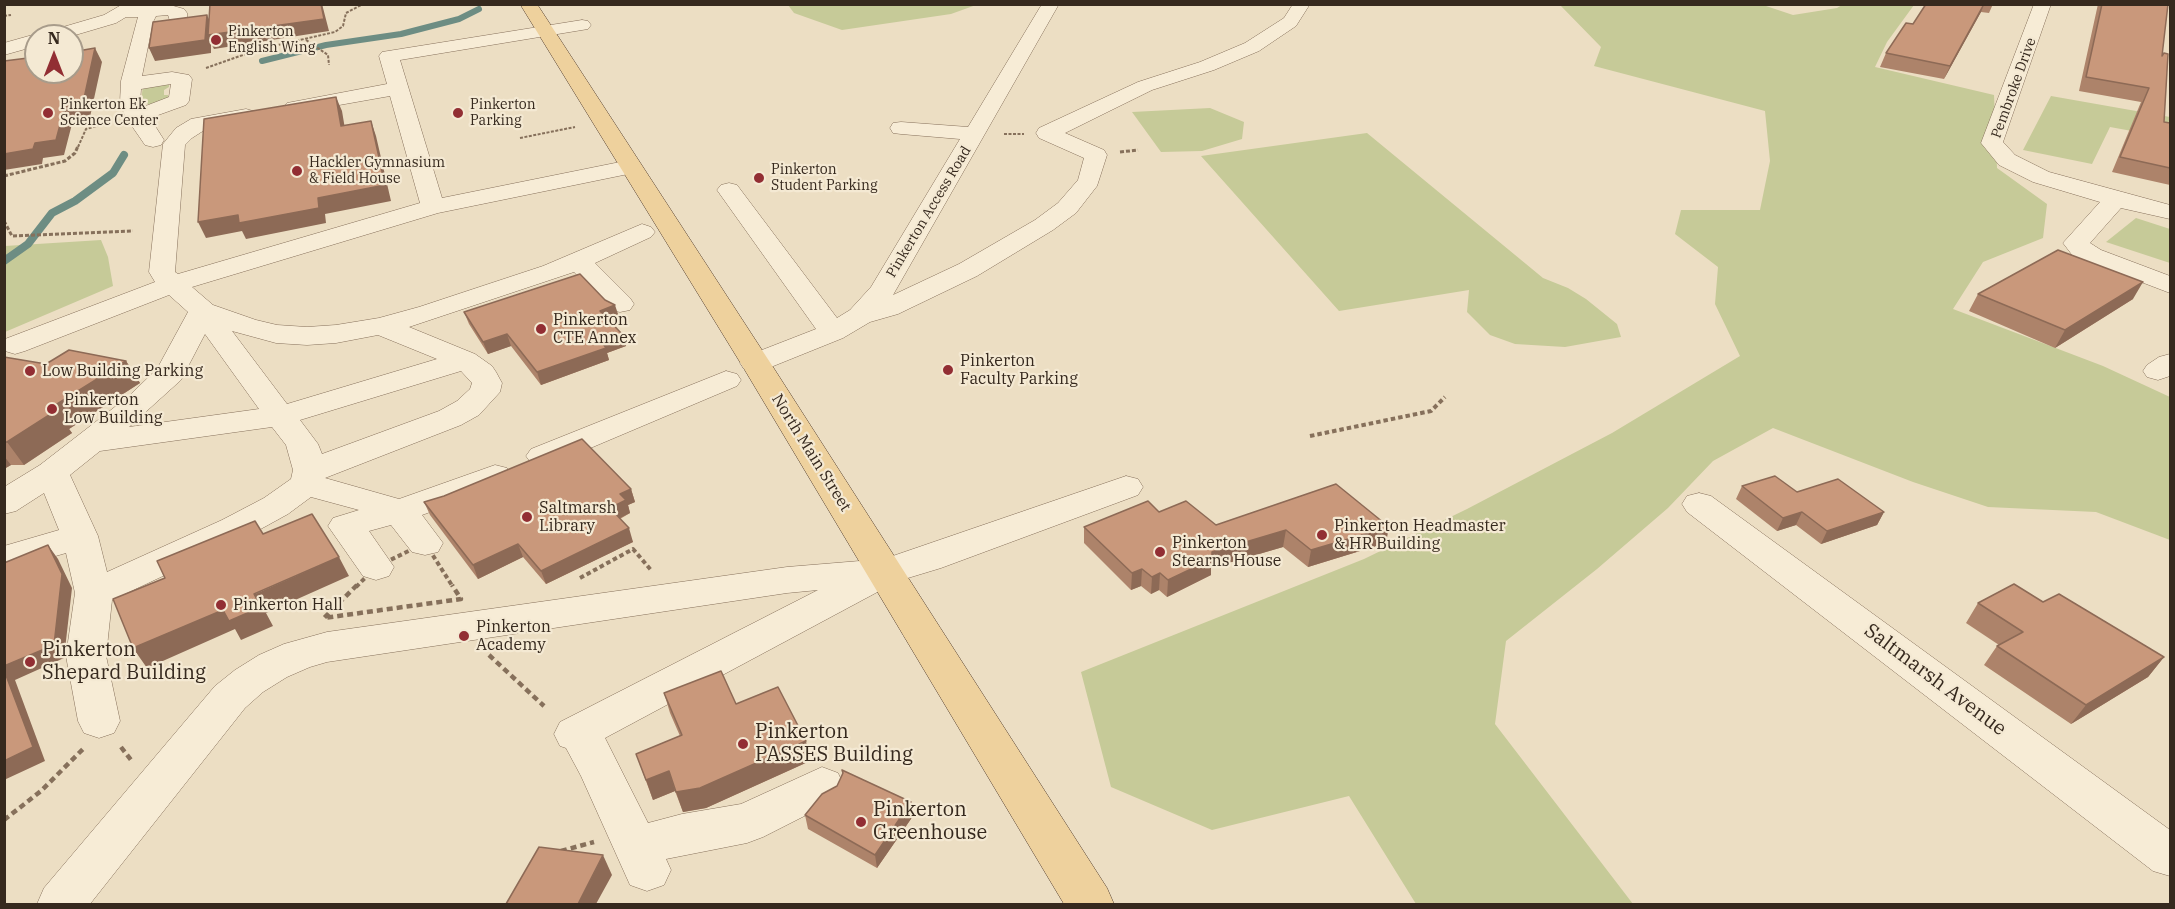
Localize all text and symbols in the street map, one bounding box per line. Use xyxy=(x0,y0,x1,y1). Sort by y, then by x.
north arrow xyxy=(24,24,84,84)
place label: Pinkerton English Wing xyxy=(228,24,315,56)
text: N xyxy=(48,28,60,48)
marker: Pinkerton English Wing xyxy=(209,33,223,47)
street label: Pembroke Drive xyxy=(1988,35,2040,141)
place label: Pinkerton Ek Science Center xyxy=(60,97,158,130)
place label: Pinkerton Parking xyxy=(470,97,536,130)
marker: Pinkerton Ek Science Center xyxy=(41,106,55,120)
marker: Pinkerton Parking xyxy=(451,106,465,120)
street label: Pinkerton Access Road xyxy=(883,143,975,281)
place label: Hackler Gymnasium & Field House xyxy=(309,155,445,188)
place label: Pinkerton Student Parking xyxy=(771,162,878,194)
marker: Hackler Gymnasium & Field House xyxy=(290,164,304,178)
marker: Pinkerton Student Parking xyxy=(752,171,766,185)
place label: Pinkerton CTE Annex xyxy=(553,310,637,348)
marker: Pinkerton CTE Annex xyxy=(534,322,548,336)
place label: Pinkerton Faculty Parking xyxy=(960,351,1078,389)
place label: Low Building Parking xyxy=(42,361,203,381)
marker: Pinkerton Faculty Parking xyxy=(941,363,955,377)
marker: Low Building Parking xyxy=(23,364,37,378)
place label: Pinkerton Low Building xyxy=(64,390,163,428)
street label: North Main Street xyxy=(767,391,855,515)
marker: Pinkerton Low Building xyxy=(45,402,59,416)
place label: Saltmarsh Library xyxy=(539,498,616,536)
marker: Saltmarsh Library xyxy=(520,510,534,524)
place label: Pinkerton Headmaster & HR Building xyxy=(1334,516,1506,554)
marker: Pinkerton Headmaster & HR Building xyxy=(1315,528,1329,542)
place label: Pinkerton Stearns House xyxy=(1172,533,1281,571)
marker: Pinkerton Stearns House xyxy=(1153,545,1167,559)
place label: Pinkerton Hall xyxy=(233,595,343,615)
marker: Pinkerton Hall xyxy=(214,598,228,612)
place label: Pinkerton Academy xyxy=(476,617,551,655)
street label: Saltmarsh Avenue xyxy=(1859,619,2011,741)
marker: Pinkerton Academy xyxy=(457,629,471,643)
place label: Pinkerton Shepard Building xyxy=(42,638,206,685)
marker: Pinkerton Shepard Building xyxy=(23,655,37,669)
place label: Pinkerton PASSES Building xyxy=(755,720,913,767)
marker: Pinkerton PASSES Building xyxy=(736,737,750,751)
place label: Pinkerton Greenhouse xyxy=(873,798,987,845)
marker: Pinkerton Greenhouse xyxy=(854,815,868,829)

